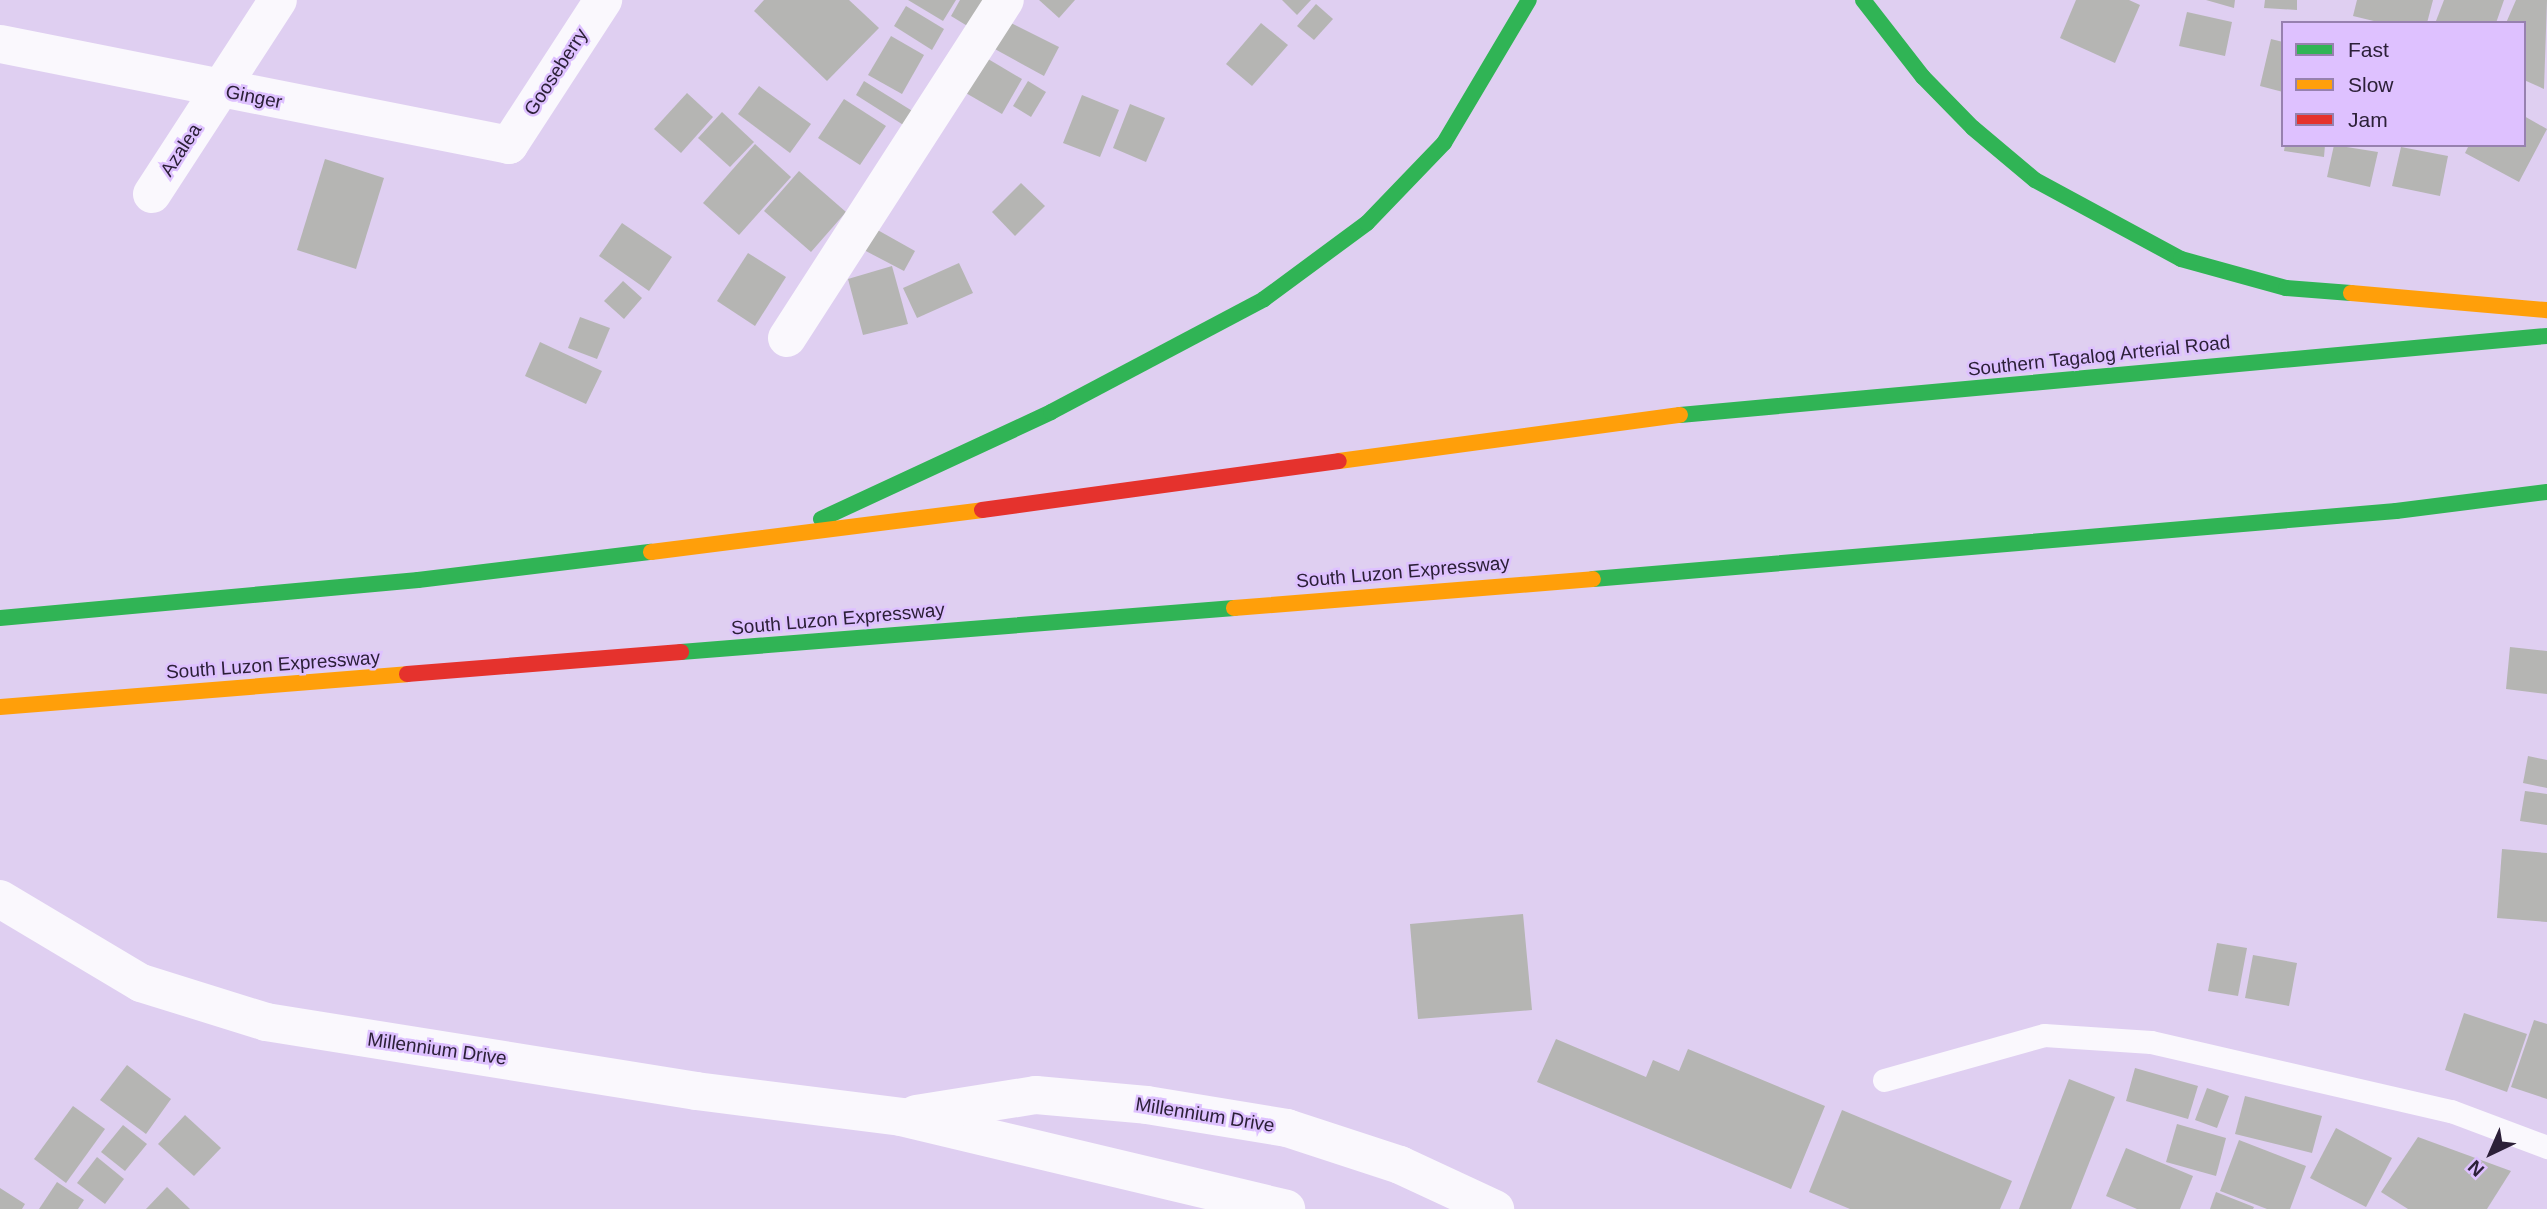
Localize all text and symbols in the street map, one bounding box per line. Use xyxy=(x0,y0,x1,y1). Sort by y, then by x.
legend xyxy=(2281,21,2526,147)
street label: Gooseberry xyxy=(519,24,593,120)
text: Fast xyxy=(2348,38,2389,61)
text: Slow xyxy=(2348,73,2394,96)
street label: Ginger xyxy=(224,80,284,114)
text: Jam xyxy=(2348,108,2388,131)
street label: Azalea xyxy=(156,119,206,181)
street label: Southern Tagalog Arterial Road xyxy=(1966,331,2232,381)
street label: South Luzon Expressway xyxy=(1295,551,1511,593)
street label: South Luzon Expressway xyxy=(730,598,946,640)
street label: South Luzon Expressway xyxy=(165,646,381,684)
street label: Millennium Drive xyxy=(366,1028,508,1070)
street label: Millennium Drive xyxy=(1134,1093,1276,1137)
north arrow xyxy=(2456,1118,2526,1188)
text: N xyxy=(2464,1156,2488,1181)

